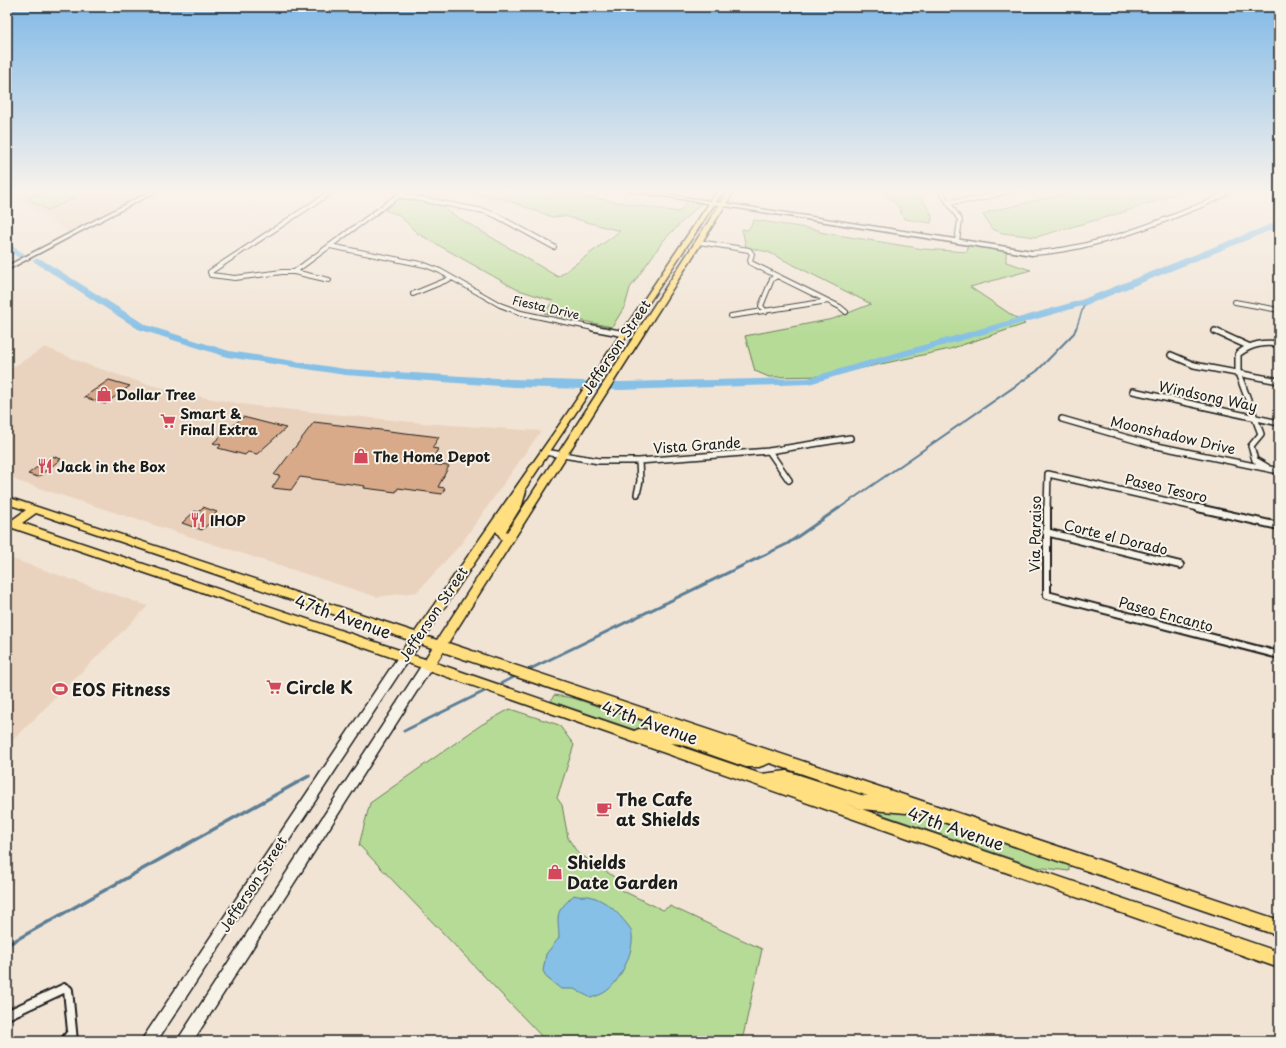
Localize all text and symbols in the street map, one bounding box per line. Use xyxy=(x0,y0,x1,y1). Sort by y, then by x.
street label: Fiesta Drive xyxy=(511,291,581,323)
street label: Jefferson Street xyxy=(576,295,656,399)
street label: Windsong Way xyxy=(1157,375,1259,417)
place label: Dollar Tree xyxy=(116,384,196,405)
shop icon: Dollar Tree xyxy=(95,385,113,403)
place label: Smart & Final Extra xyxy=(180,403,258,440)
street label: Moonshadow Drive xyxy=(1108,410,1238,460)
supermarket icon: Smart & Final Extra xyxy=(159,412,177,430)
street label: Vista Grande xyxy=(652,431,742,459)
place label: The Home Depot xyxy=(373,446,490,467)
shop icon: The Home Depot xyxy=(352,447,370,465)
place label: Jack in the Box xyxy=(57,456,166,477)
restaurant icon: Jack in the Box xyxy=(36,457,54,475)
street label: Paseo Tesoro xyxy=(1123,468,1210,508)
street label: Via Paraiso xyxy=(1024,495,1046,573)
place label: IHOP xyxy=(210,510,246,531)
restaurant icon: IHOP xyxy=(189,511,207,529)
street label: Corte el Dorado xyxy=(1062,514,1170,560)
street label: Jefferson Street xyxy=(393,562,473,666)
street label: 47th Avenue xyxy=(291,587,395,645)
street label: Paseo Encanto xyxy=(1116,591,1216,637)
place label: Circle K xyxy=(286,674,353,700)
place label: EOS Fitness xyxy=(72,676,170,702)
supermarket icon: Circle K xyxy=(265,678,283,696)
sports icon: EOS Fitness xyxy=(51,680,69,698)
street label: 47th Avenue xyxy=(598,693,702,751)
place label: The Cafe at Shields xyxy=(616,786,700,832)
street label: 47th Avenue xyxy=(904,799,1008,857)
cafe icon: The Cafe at Shields xyxy=(595,800,613,818)
street label: Jefferson Street xyxy=(214,832,292,936)
place label: Shields Date Garden xyxy=(567,849,678,895)
shop icon: Shields Date Garden xyxy=(546,863,564,881)

